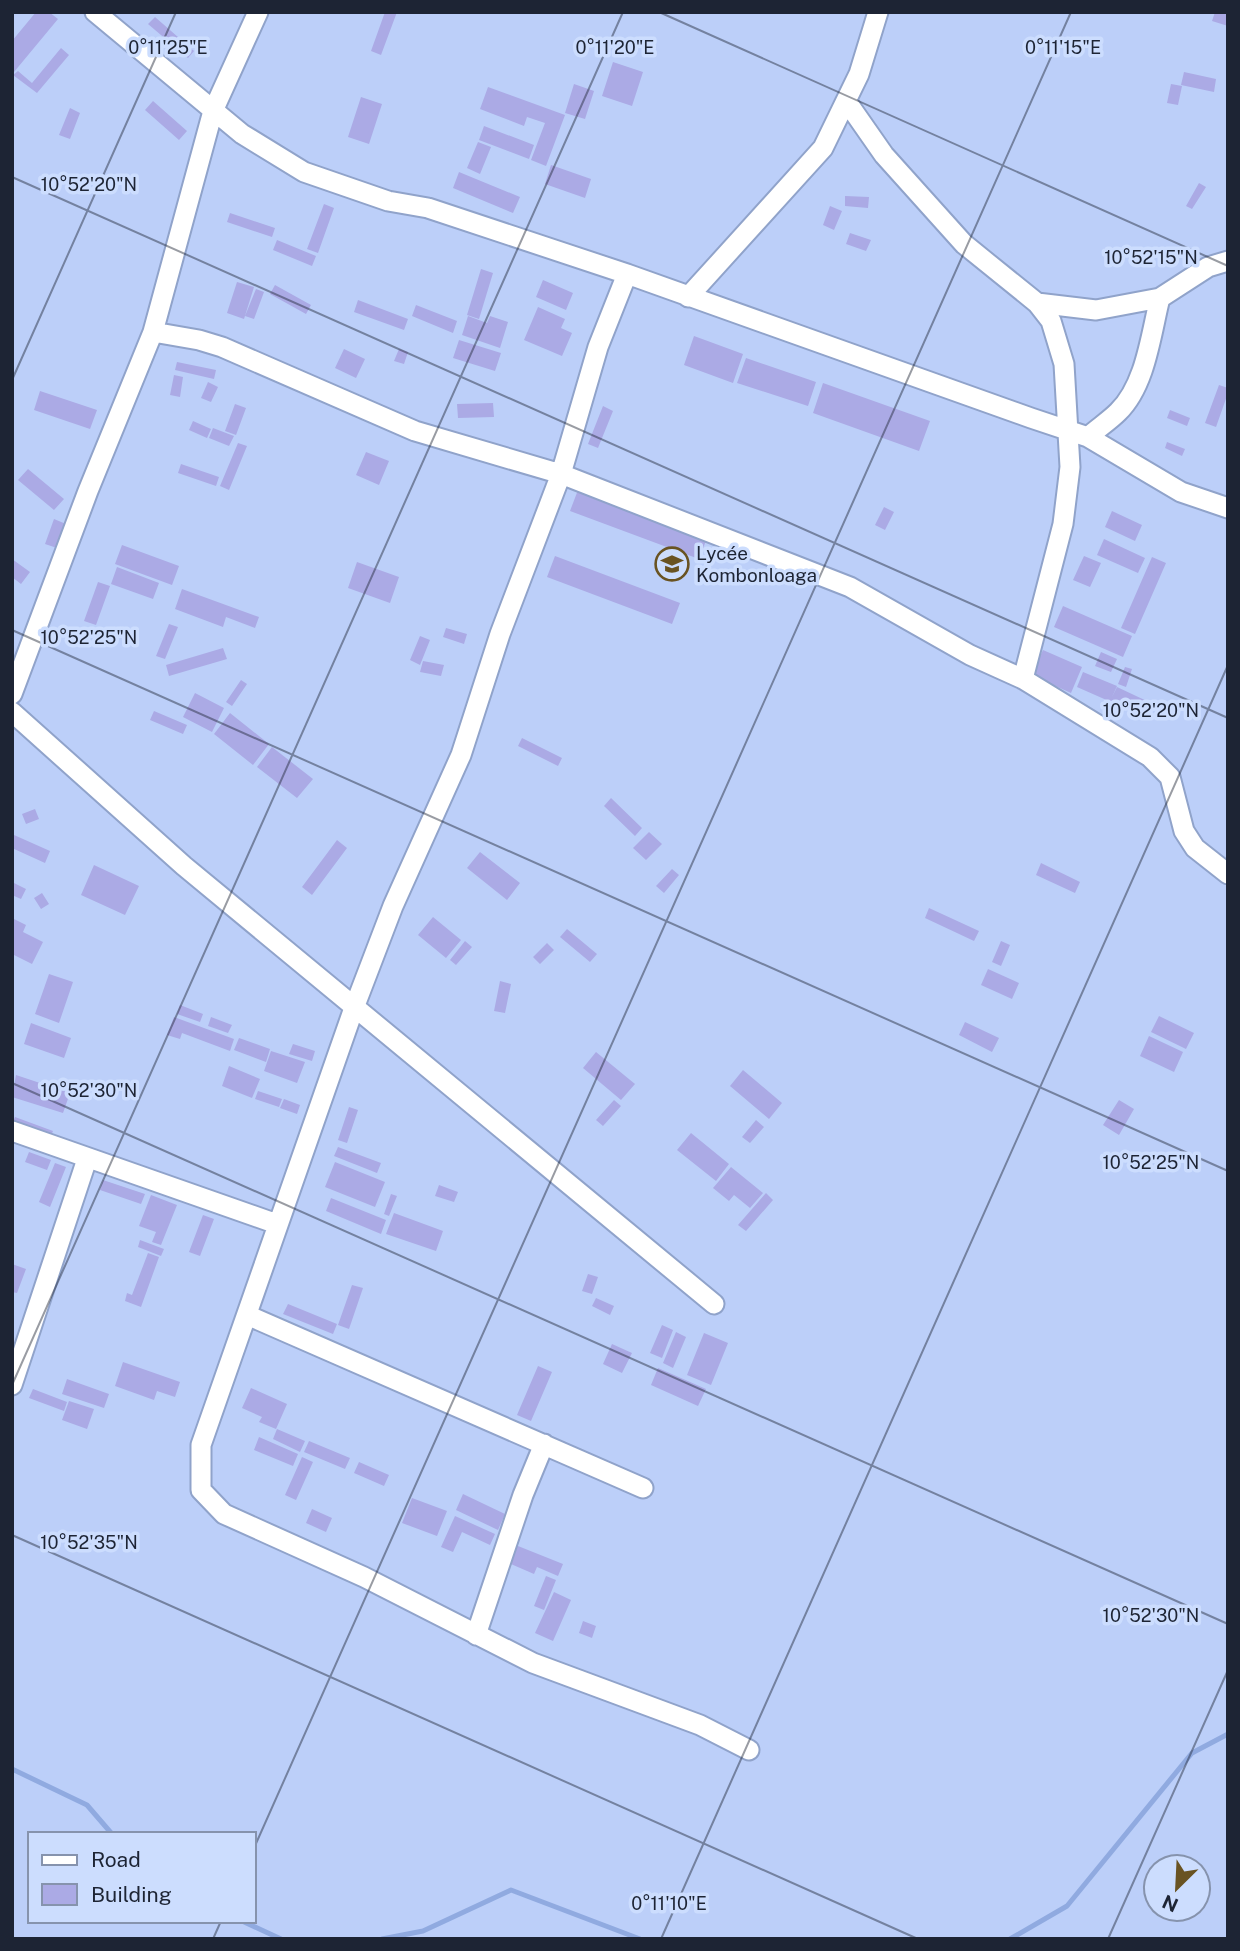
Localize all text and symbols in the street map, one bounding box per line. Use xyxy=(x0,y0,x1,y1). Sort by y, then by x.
text: 0°11'25"E xyxy=(128,37,208,58)
text: 0°11'20"E xyxy=(575,37,655,58)
text: 0°11'15"E xyxy=(1025,37,1101,58)
text: 10°52'20"N xyxy=(41,174,137,195)
text: 10°52'15"N xyxy=(1104,247,1198,268)
place label: Lycée Kombonloaga xyxy=(696,542,817,586)
school or university icon: Lycée Kombonloaga xyxy=(653,545,691,583)
text: 10°52'25"N xyxy=(41,627,137,648)
text: 10°52'20"N xyxy=(1103,700,1199,721)
text: 10°52'30"N xyxy=(41,1080,137,1101)
text: 10°52'25"N xyxy=(1103,1152,1199,1173)
text: 10°52'35"N xyxy=(40,1532,138,1553)
text: 10°52'30"N xyxy=(1103,1605,1199,1626)
legend xyxy=(28,1832,256,1923)
text: Road xyxy=(91,1847,141,1872)
north arrow xyxy=(1142,1853,1212,1923)
text: Building xyxy=(91,1882,172,1907)
text: N xyxy=(1159,1890,1181,1917)
text: 0°11'10"E xyxy=(631,1893,707,1914)

